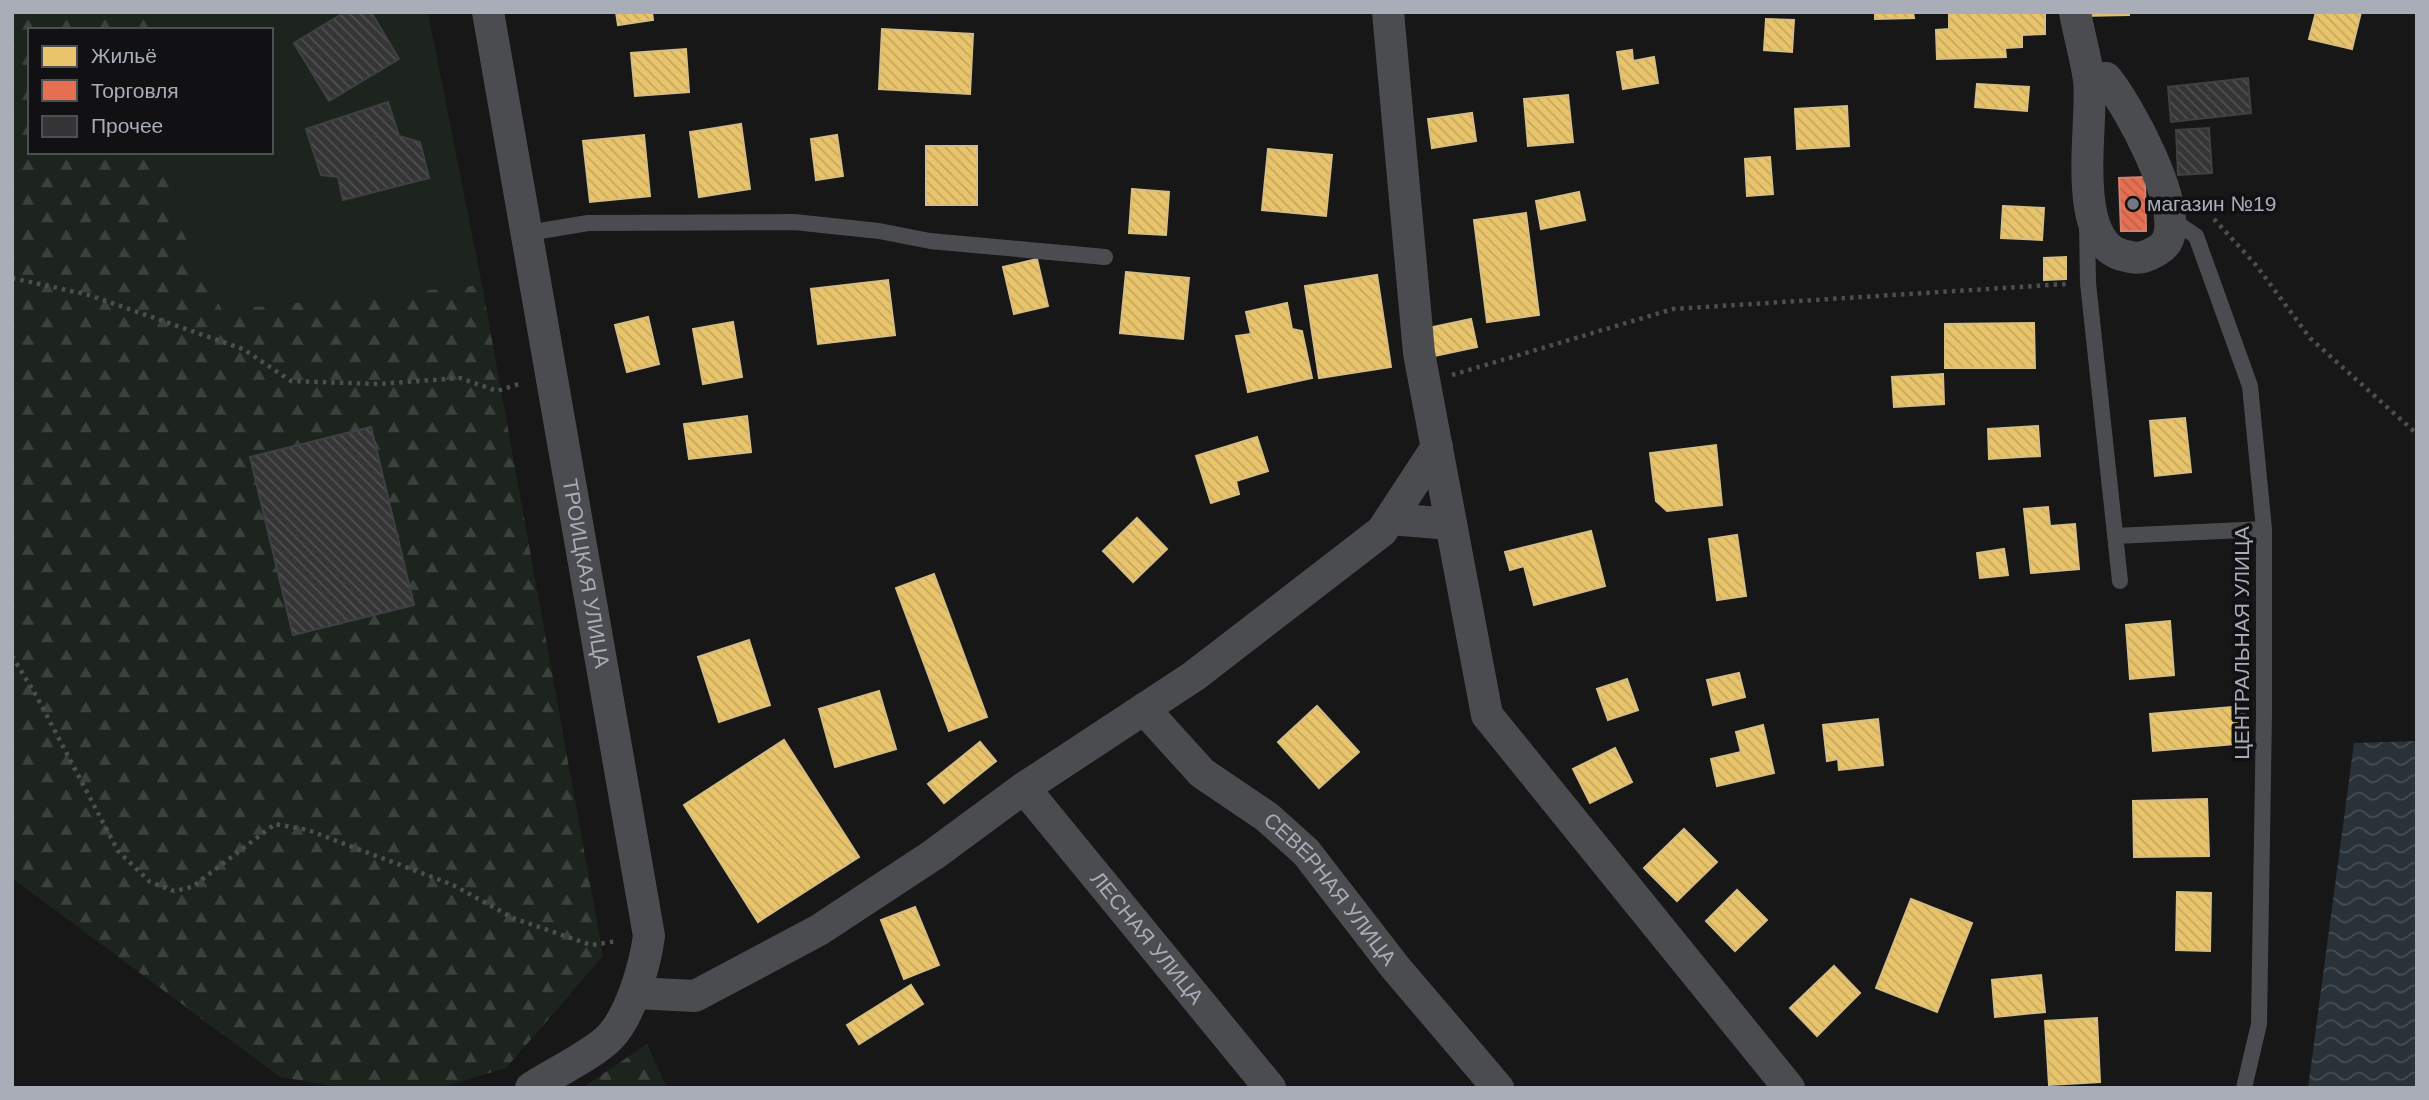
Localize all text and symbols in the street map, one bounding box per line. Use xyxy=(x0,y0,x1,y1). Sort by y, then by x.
legend xyxy=(28,28,273,154)
text: Жильё xyxy=(91,44,157,67)
text: Торговля xyxy=(91,79,179,102)
text: Прочее xyxy=(91,114,163,137)
place label: магазин №19 xyxy=(2147,192,2276,215)
marker: магазин №19 xyxy=(2125,196,2141,212)
street label: ТРОИЦКАЯ УЛИЦА xyxy=(559,477,614,670)
street label: ЦЕНТРАЛЬНАЯ УЛИЦА xyxy=(2230,526,2253,760)
street label: СЕВЕРНАЯ УЛИЦА xyxy=(1260,808,1401,969)
street label: ЛЕСНАЯ УЛИЦА xyxy=(1086,867,1208,1008)

